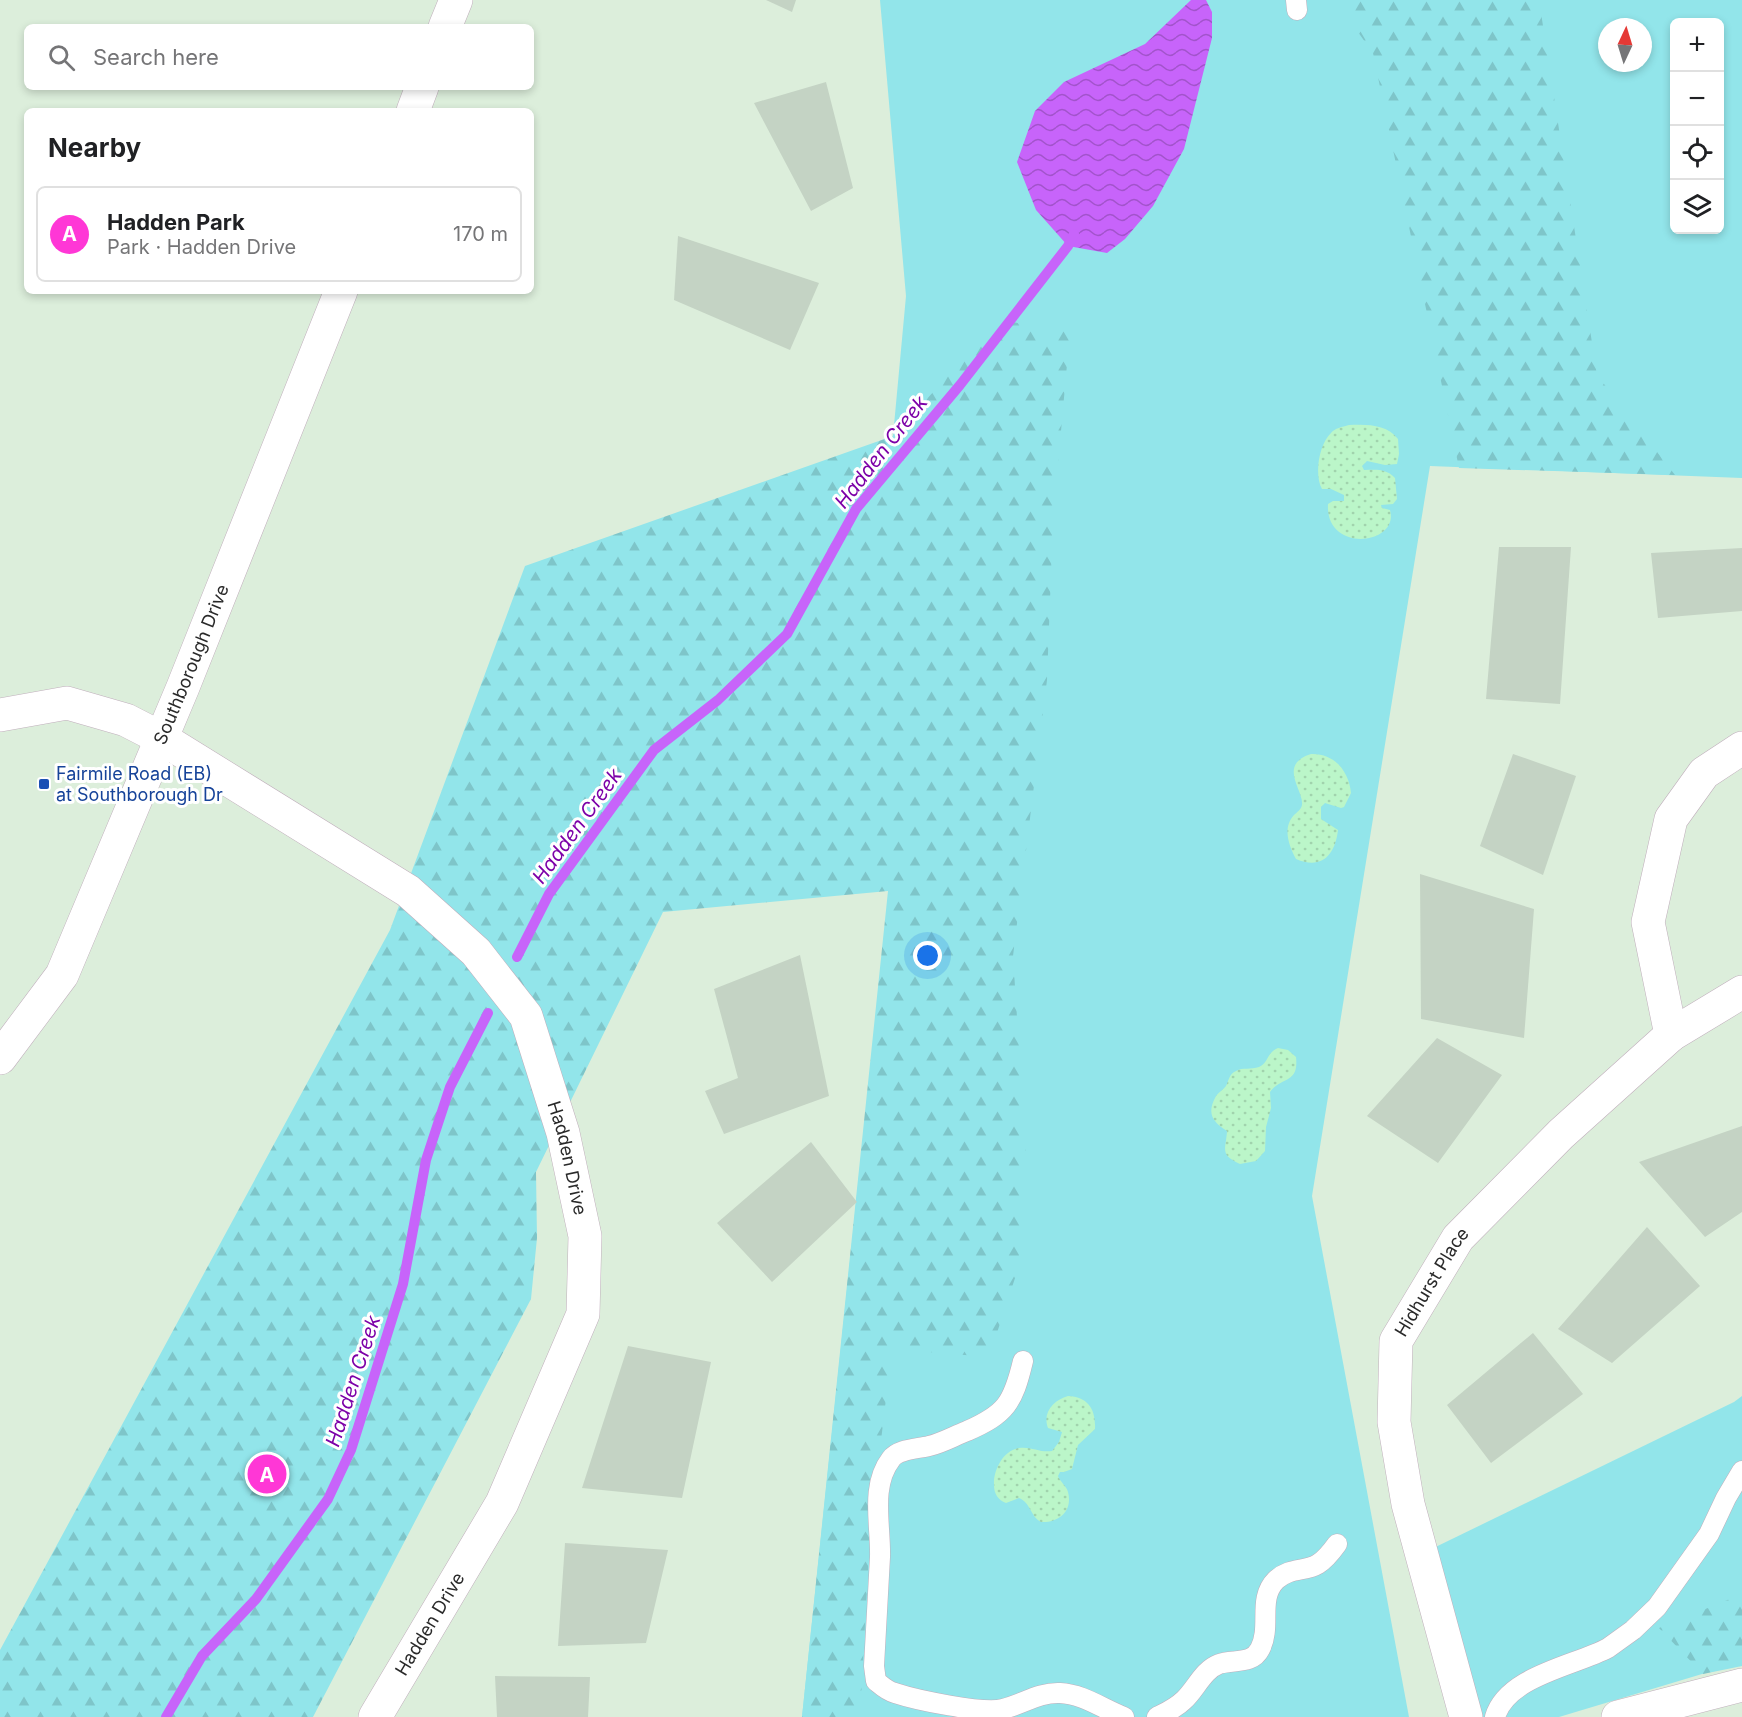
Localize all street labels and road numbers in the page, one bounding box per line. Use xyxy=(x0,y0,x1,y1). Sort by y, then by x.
street label: Southborough Drive xyxy=(149,581,233,747)
street label: Hadden Drive xyxy=(544,1098,591,1217)
street label: Hidhurst Place xyxy=(1390,1223,1473,1340)
street label: Hadden Drive xyxy=(391,1568,469,1679)

